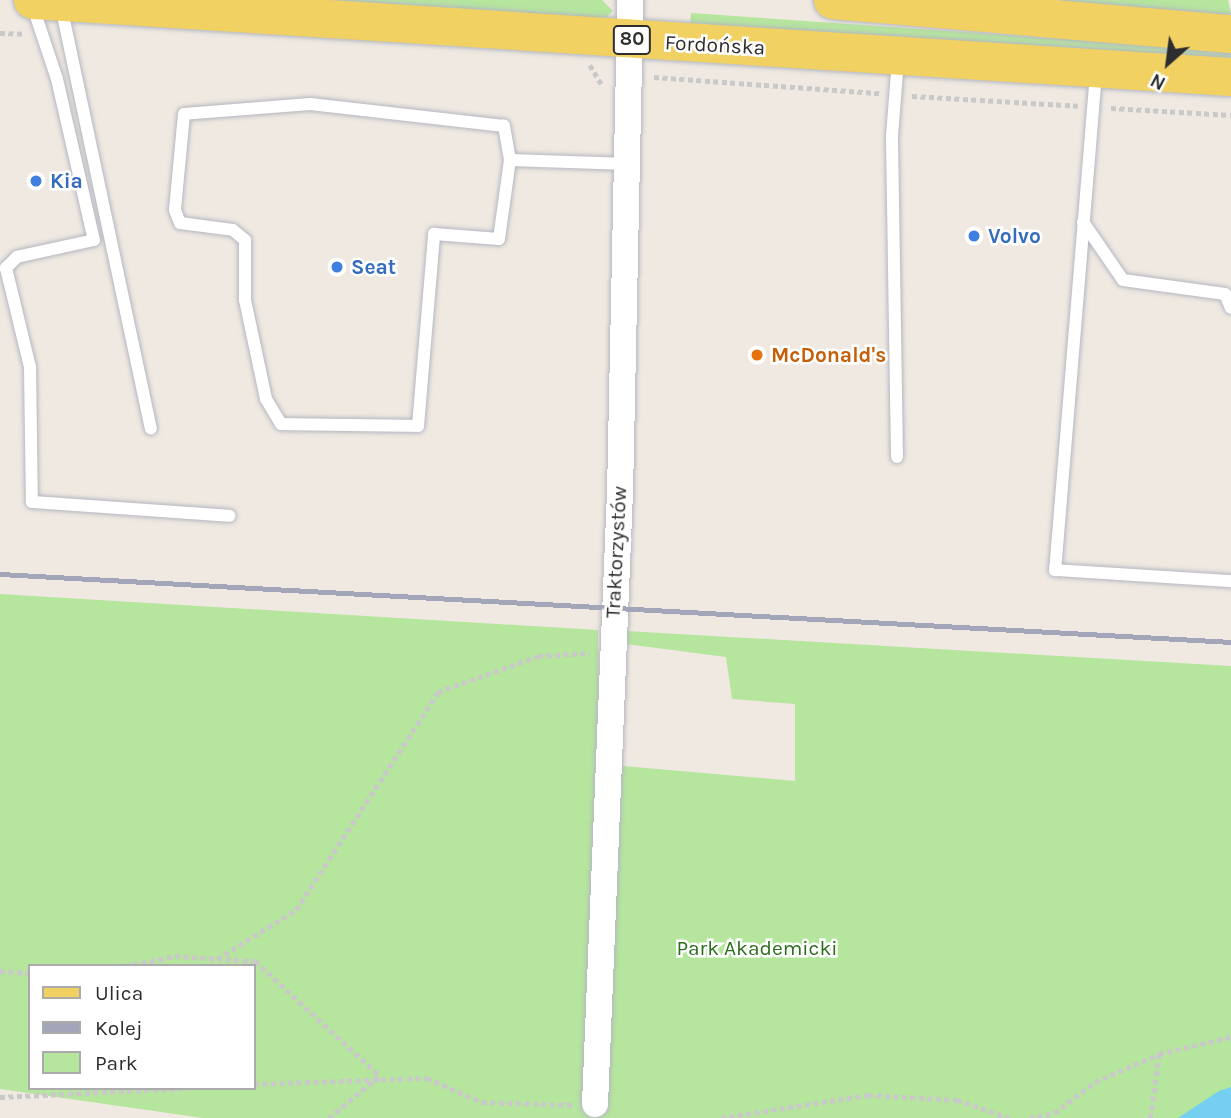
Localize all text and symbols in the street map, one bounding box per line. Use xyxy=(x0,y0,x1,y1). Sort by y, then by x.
road number: 80 xyxy=(613,24,651,56)
north arrow xyxy=(1133,28,1203,98)
street label: Fordońska xyxy=(664,30,766,60)
text: N xyxy=(1147,69,1169,94)
place label: Kia xyxy=(50,168,83,194)
marker: Kia xyxy=(28,173,44,189)
place label: Volvo xyxy=(988,223,1041,249)
marker: Volvo xyxy=(966,228,982,244)
place label: Seat xyxy=(351,254,396,280)
marker: Seat xyxy=(329,259,345,275)
place label: McDonald's xyxy=(771,342,886,368)
marker: McDonald's xyxy=(749,347,765,363)
street label: Traktorzystów xyxy=(600,485,632,619)
park label: Park Akademicki xyxy=(676,935,838,961)
legend xyxy=(28,964,256,1090)
text: Ulica xyxy=(95,981,143,1005)
text: Kolej xyxy=(95,1016,142,1040)
text: Park xyxy=(95,1051,138,1075)

